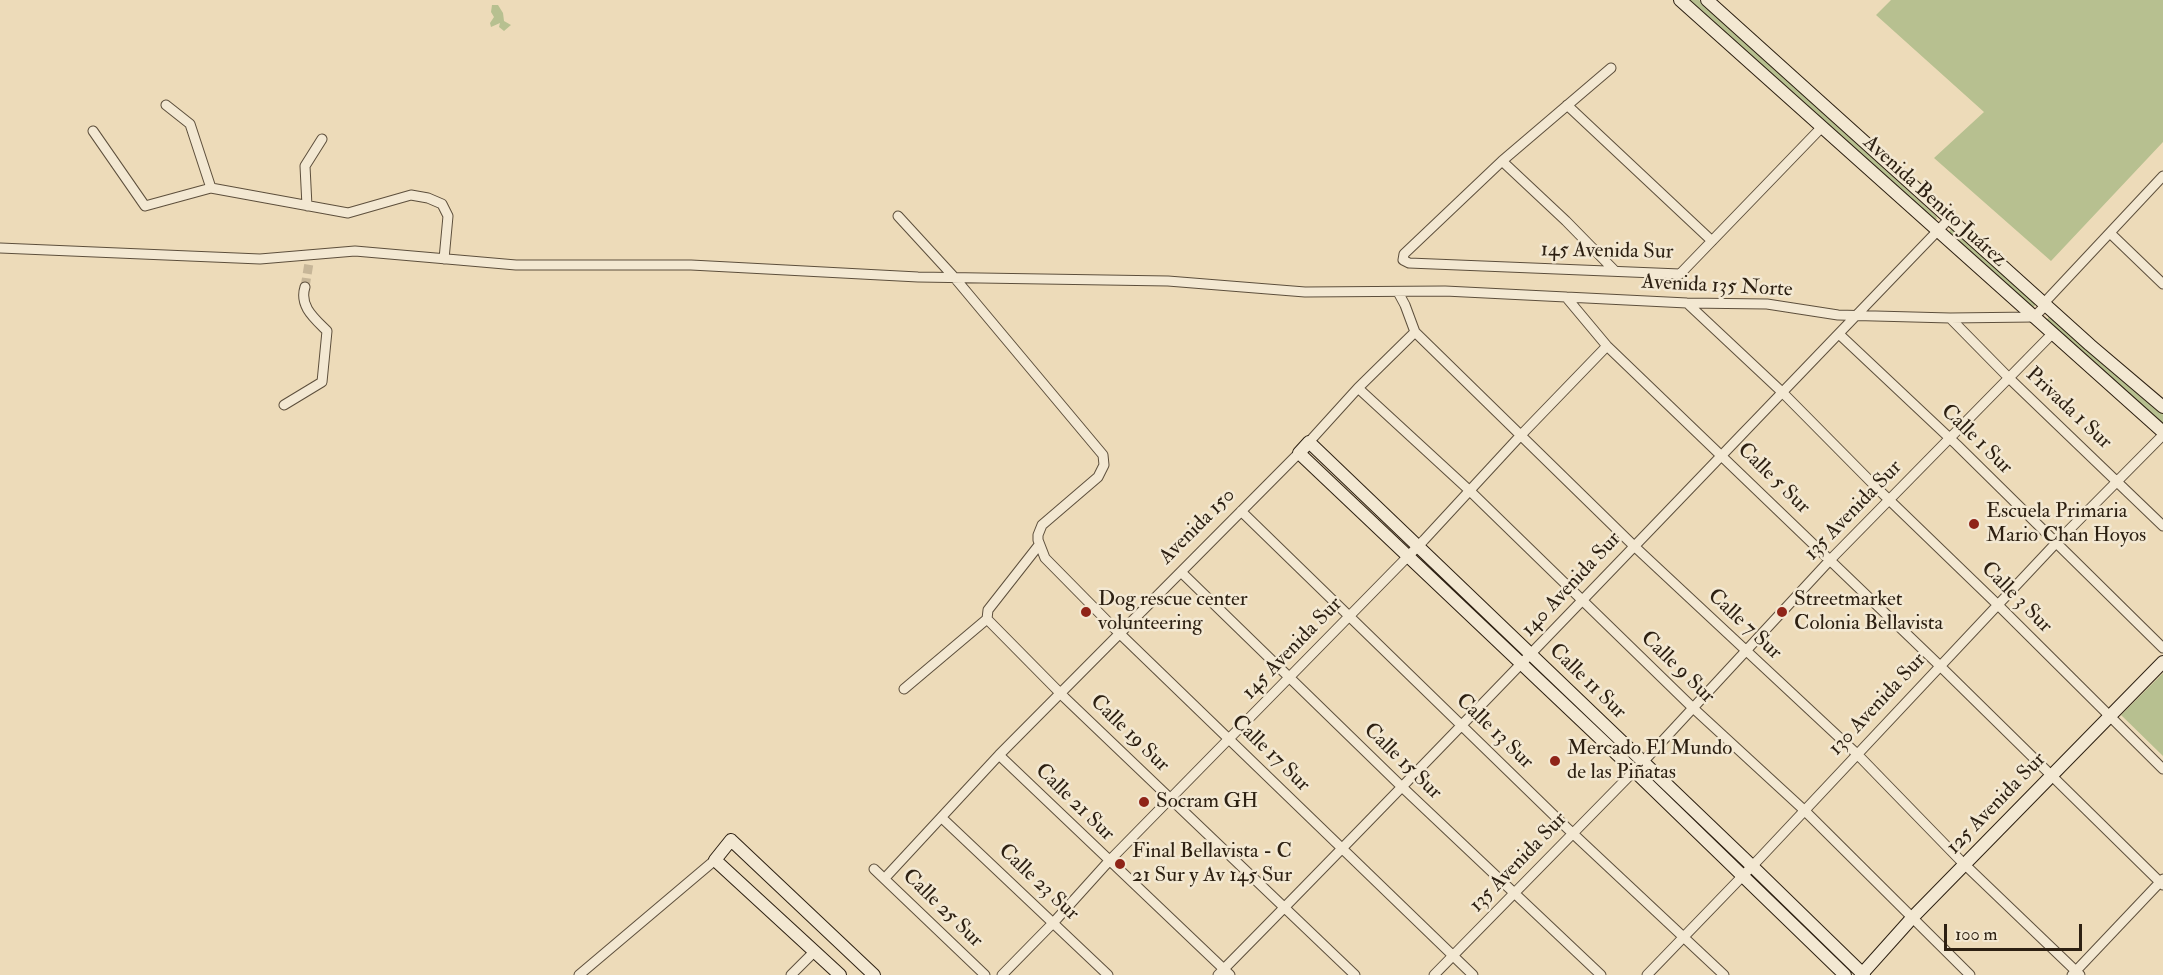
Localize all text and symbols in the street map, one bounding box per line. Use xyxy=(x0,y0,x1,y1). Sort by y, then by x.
street label: Avenida Benito Juárez xyxy=(1857,131,2011,273)
street label: 145 Avenida Sur xyxy=(1540,238,1674,266)
street label: Avenida 135 Norte xyxy=(1641,270,1793,304)
street label: Privada 1 Sur xyxy=(2020,363,2116,455)
street label: Calle 1 Sur xyxy=(1935,400,2017,480)
street label: Calle 5 Sur xyxy=(1731,438,1815,520)
street label: 135 Avenida Sur xyxy=(1800,456,1908,566)
street label: Avenida 150 xyxy=(1155,484,1241,570)
place label: Escuela Primaria Mario Chan Hoyos xyxy=(1986,499,2146,549)
marker: Escuela Primaria Mario Chan Hoyos xyxy=(1967,517,1981,531)
street label: 140 Avenida Sur xyxy=(1517,527,1627,643)
street label: Calle 3 Sur xyxy=(1975,557,2057,639)
street label: Calle 7 Sur xyxy=(1702,584,1786,666)
place label: Dog rescue center volunteering xyxy=(1098,587,1248,637)
place label: Streetmarket Colonia Bellavista xyxy=(1794,587,1943,637)
street label: 145 Avenida Sur xyxy=(1238,592,1348,706)
marker: Dog rescue center volunteering xyxy=(1079,605,1093,619)
marker: Streetmarket Colonia Bellavista xyxy=(1775,605,1789,619)
street label: Calle 9 Sur xyxy=(1635,627,1719,709)
street label: Calle 11 Sur xyxy=(1543,639,1631,725)
street label: 130 Avenida Sur xyxy=(1824,648,1932,762)
street label: Calle 13 Sur xyxy=(1450,689,1538,775)
street label: Calle 19 Sur xyxy=(1084,690,1174,778)
street label: Calle 17 Sur xyxy=(1225,710,1315,798)
street label: Calle 15 Sur xyxy=(1358,718,1446,806)
place label: Mercado El Mundo de las Piñatas xyxy=(1567,736,1732,786)
street label: 125 Avenida Sur xyxy=(1942,748,2052,860)
marker: Mercado El Mundo de las Piñatas xyxy=(1548,754,1562,768)
street label: Calle 21 Sur xyxy=(1029,759,1119,847)
place label: Socram GH xyxy=(1156,789,1258,815)
marker: Socram GH xyxy=(1137,795,1151,809)
street label: 135 Avenida Sur xyxy=(1465,808,1573,918)
street label: Calle 23 Sur xyxy=(992,839,1084,927)
place label: Final Bellavista - C 21 Sur y Av 145 Sur xyxy=(1132,839,1292,889)
marker: Final Bellavista - C 21 Sur y Av 145 Sur xyxy=(1113,857,1127,871)
street label: Calle 25 Sur xyxy=(896,864,988,954)
scale bar xyxy=(1947,912,2085,950)
text: 100 m xyxy=(1955,923,1998,946)

